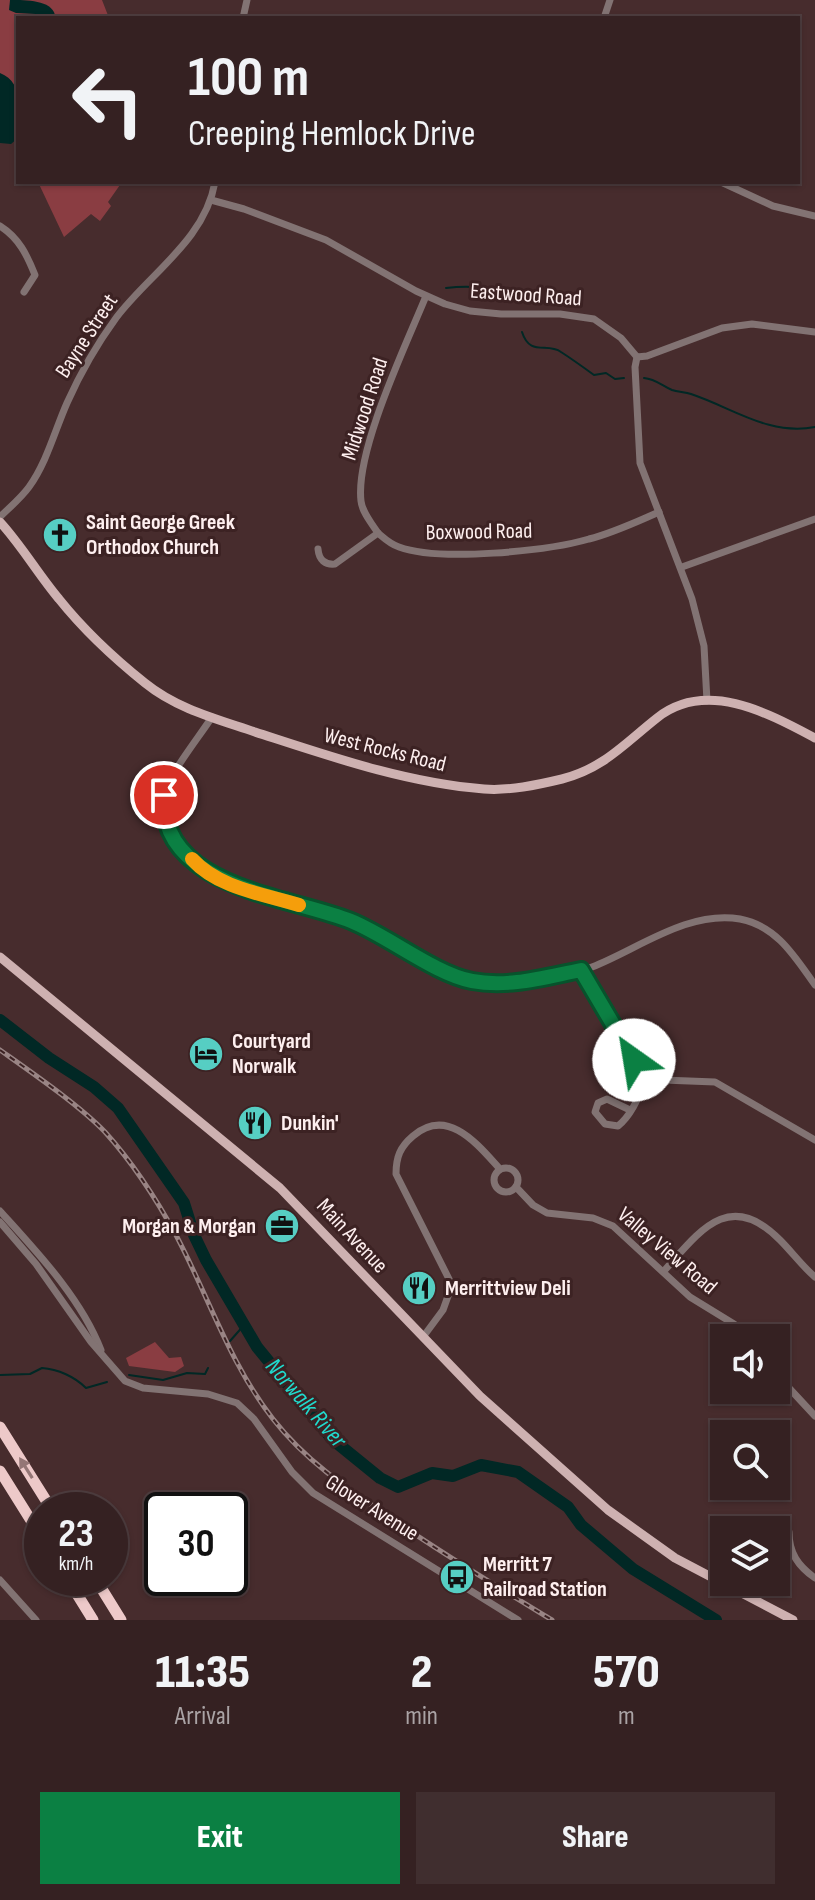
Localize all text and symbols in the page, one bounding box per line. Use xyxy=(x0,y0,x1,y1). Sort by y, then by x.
text: 100 m xyxy=(188,45,309,112)
icon: left xyxy=(56,48,160,152)
text: Creeping Hemlock Drive xyxy=(188,113,475,156)
street label: Eastwood Road xyxy=(469,278,583,312)
street label: Bayne Street xyxy=(50,289,124,383)
street label: Midwood Road xyxy=(336,354,394,464)
place label: Saint George Greek Orthodox Church xyxy=(86,509,236,561)
church icon: Saint George Greek Orthodox Church xyxy=(41,516,79,554)
street label: Boxwood Road xyxy=(425,518,533,546)
street label: West Rocks Road xyxy=(321,722,449,778)
pin xyxy=(130,761,198,829)
icon: arrive xyxy=(142,773,186,817)
position arrow xyxy=(592,1018,676,1102)
place label: Courtyard Norwalk xyxy=(232,1028,311,1080)
hotel icon: Courtyard Norwalk xyxy=(187,1035,225,1073)
restaurant icon: Dunkin' xyxy=(236,1104,274,1142)
place label: Dunkin' xyxy=(281,1110,339,1137)
street label: Main Avenue xyxy=(311,1193,393,1279)
street label: Valley View Road xyxy=(612,1202,722,1300)
office icon: Morgan & Morgan xyxy=(263,1207,301,1245)
place label: Morgan & Morgan xyxy=(122,1213,256,1240)
restaurant icon: Merrittview Deli xyxy=(400,1269,438,1307)
place label: Merrittview Deli xyxy=(445,1275,571,1302)
map controls xyxy=(710,1324,790,1596)
button: sound xyxy=(710,1324,790,1404)
water label: Norwalk River xyxy=(259,1352,354,1455)
button: search xyxy=(710,1420,790,1500)
one-way arrow xyxy=(19,1457,34,1480)
street label: Glover Avenue xyxy=(320,1469,424,1547)
speed limit sign: 30 xyxy=(144,1492,248,1596)
text: 23 xyxy=(58,1510,94,1558)
button: layers xyxy=(710,1516,790,1596)
place label: Merritt 7 Railroad Station xyxy=(483,1551,607,1603)
text: km/h xyxy=(59,1552,93,1576)
bus stop icon: Merritt 7 Railroad Station xyxy=(438,1558,476,1596)
text: 11:35 xyxy=(155,1644,250,1701)
text: 2 xyxy=(411,1644,432,1701)
text: 570 xyxy=(593,1644,660,1701)
text: Arrival xyxy=(175,1701,231,1732)
text: min xyxy=(405,1701,438,1732)
text: m xyxy=(618,1701,635,1732)
button: Exit xyxy=(40,1792,400,1884)
button: Share xyxy=(416,1792,775,1884)

